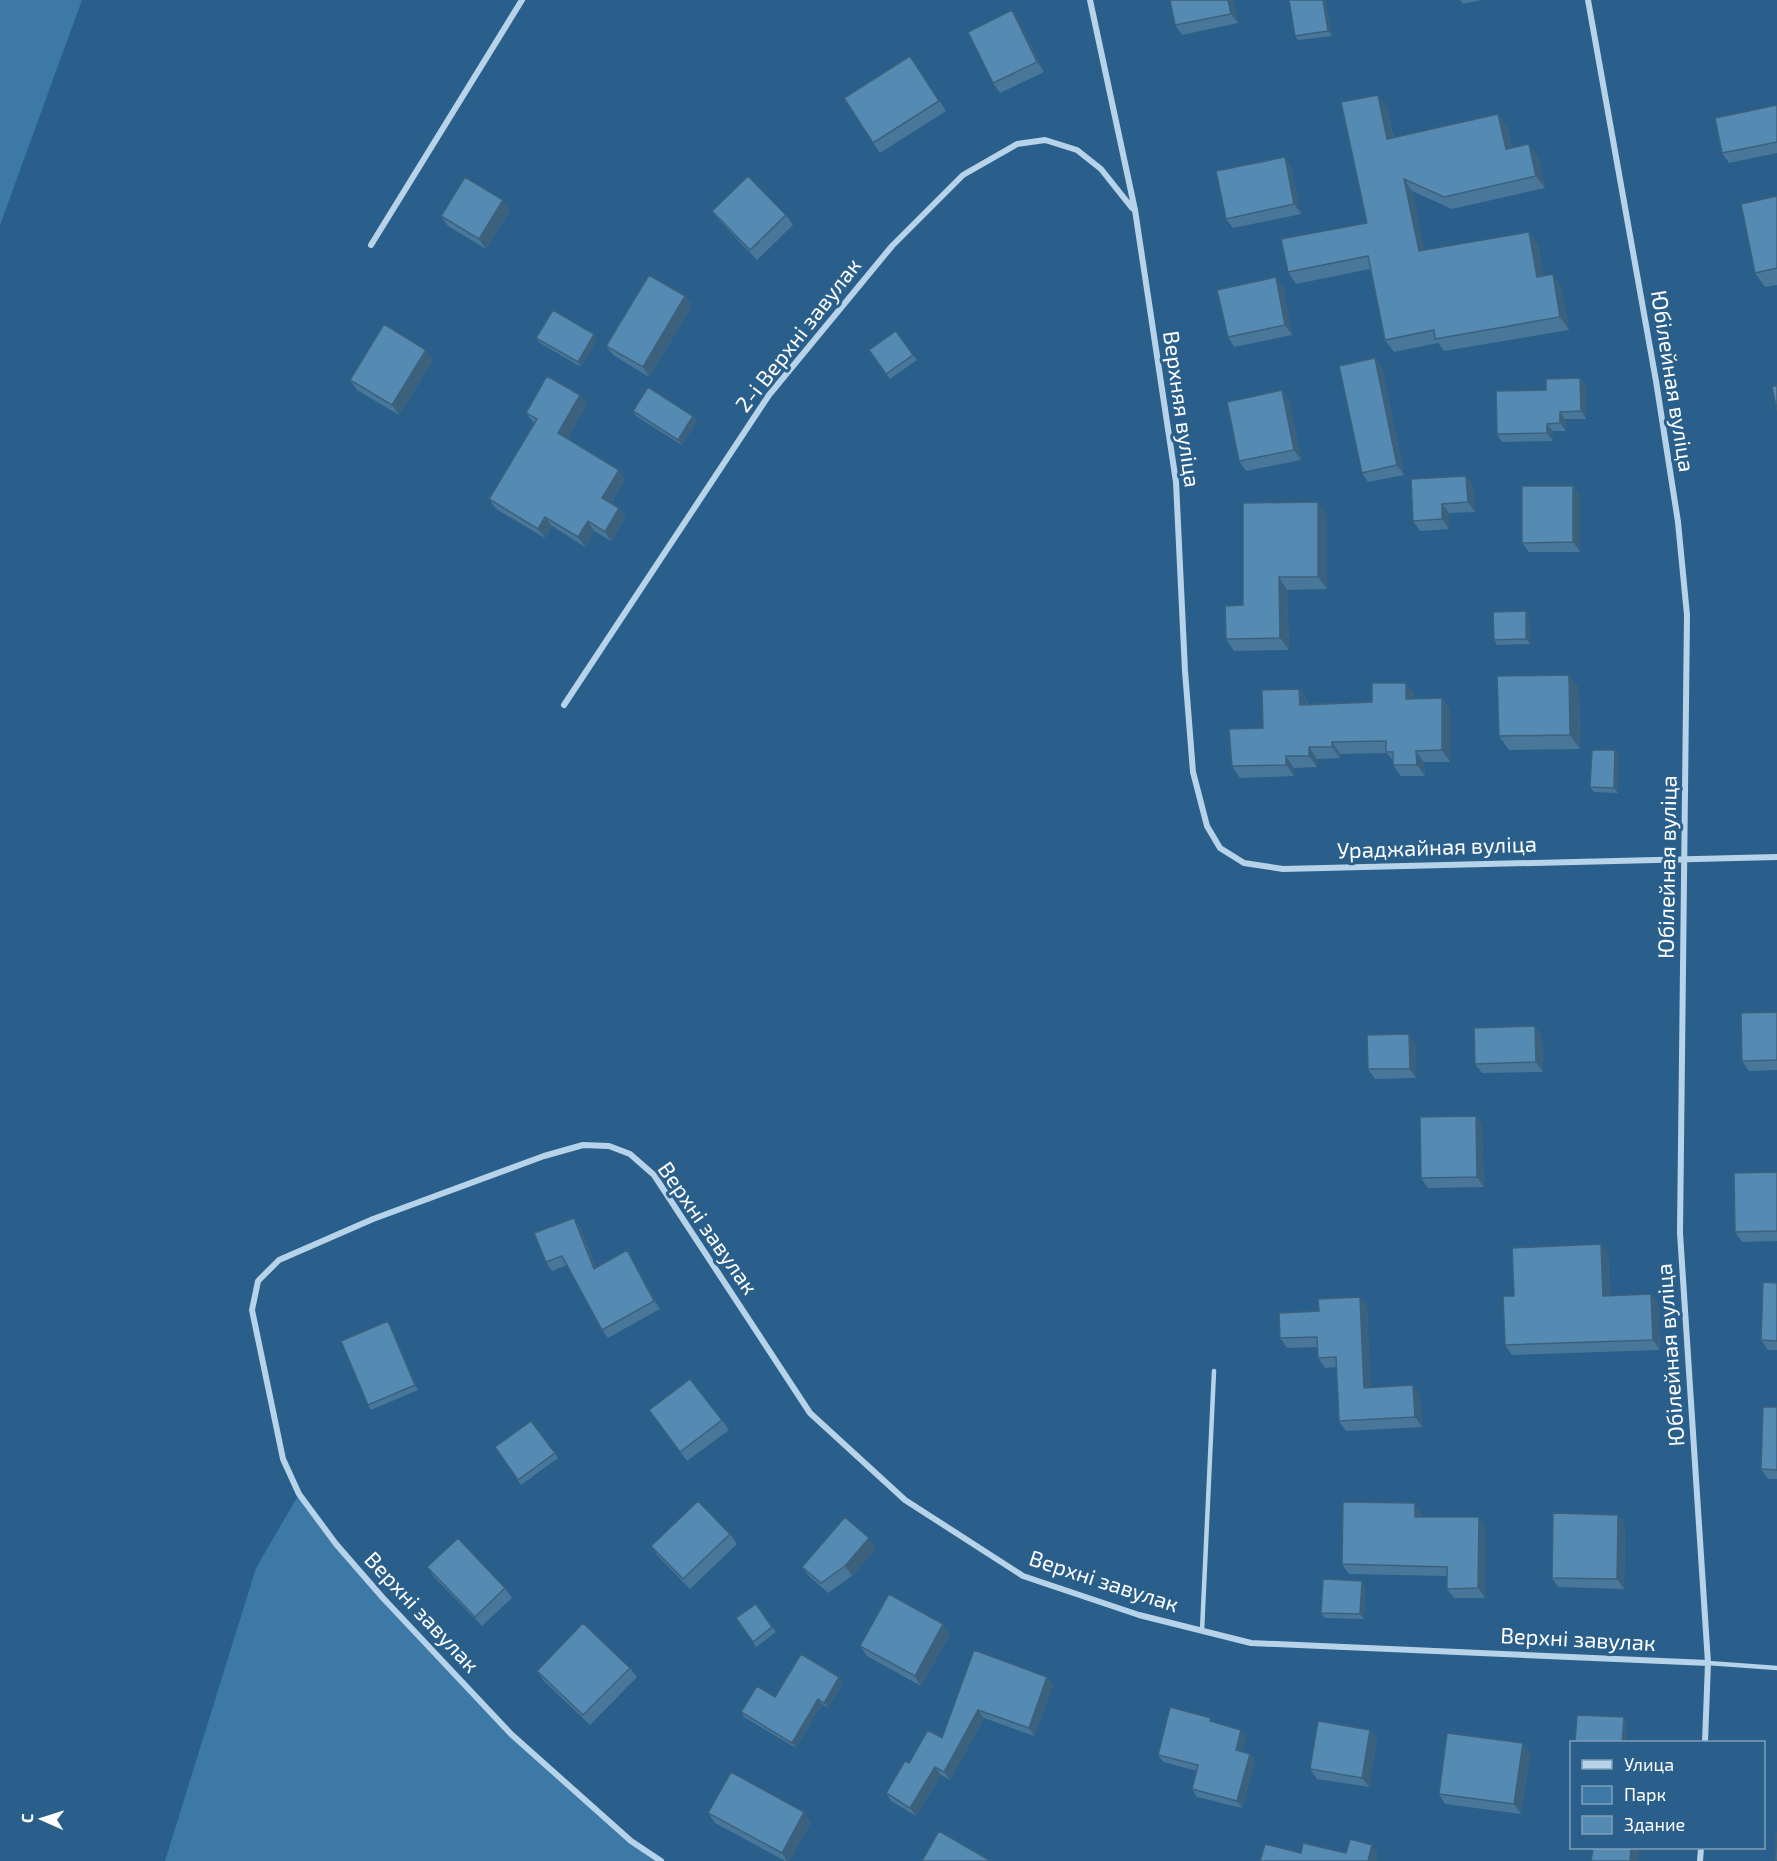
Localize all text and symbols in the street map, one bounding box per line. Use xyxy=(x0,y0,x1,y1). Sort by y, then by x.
street label: 2-і Верхні завулак xyxy=(729,252,866,417)
street label: Юбілейная вуліца xyxy=(1646,288,1701,474)
street label: Верхняя вуліца xyxy=(1158,329,1207,489)
street label: Юбілейная вуліца xyxy=(1651,775,1682,959)
street label: Ураджайная вуліца xyxy=(1337,830,1537,863)
street label: Верхні завулак xyxy=(653,1156,764,1299)
street label: Юбілейная вуліца xyxy=(1650,1263,1689,1448)
street label: Верхні завулак xyxy=(1026,1544,1183,1617)
street label: Верхні завулак xyxy=(359,1546,485,1678)
street label: Верхні завулак xyxy=(1500,1621,1657,1656)
legend xyxy=(1570,1741,1765,1849)
text: Улица xyxy=(1624,1753,1674,1775)
text: Парк xyxy=(1624,1783,1666,1805)
north arrow xyxy=(12,1789,72,1849)
text: С xyxy=(17,1813,36,1823)
text: Здание xyxy=(1624,1813,1685,1835)

